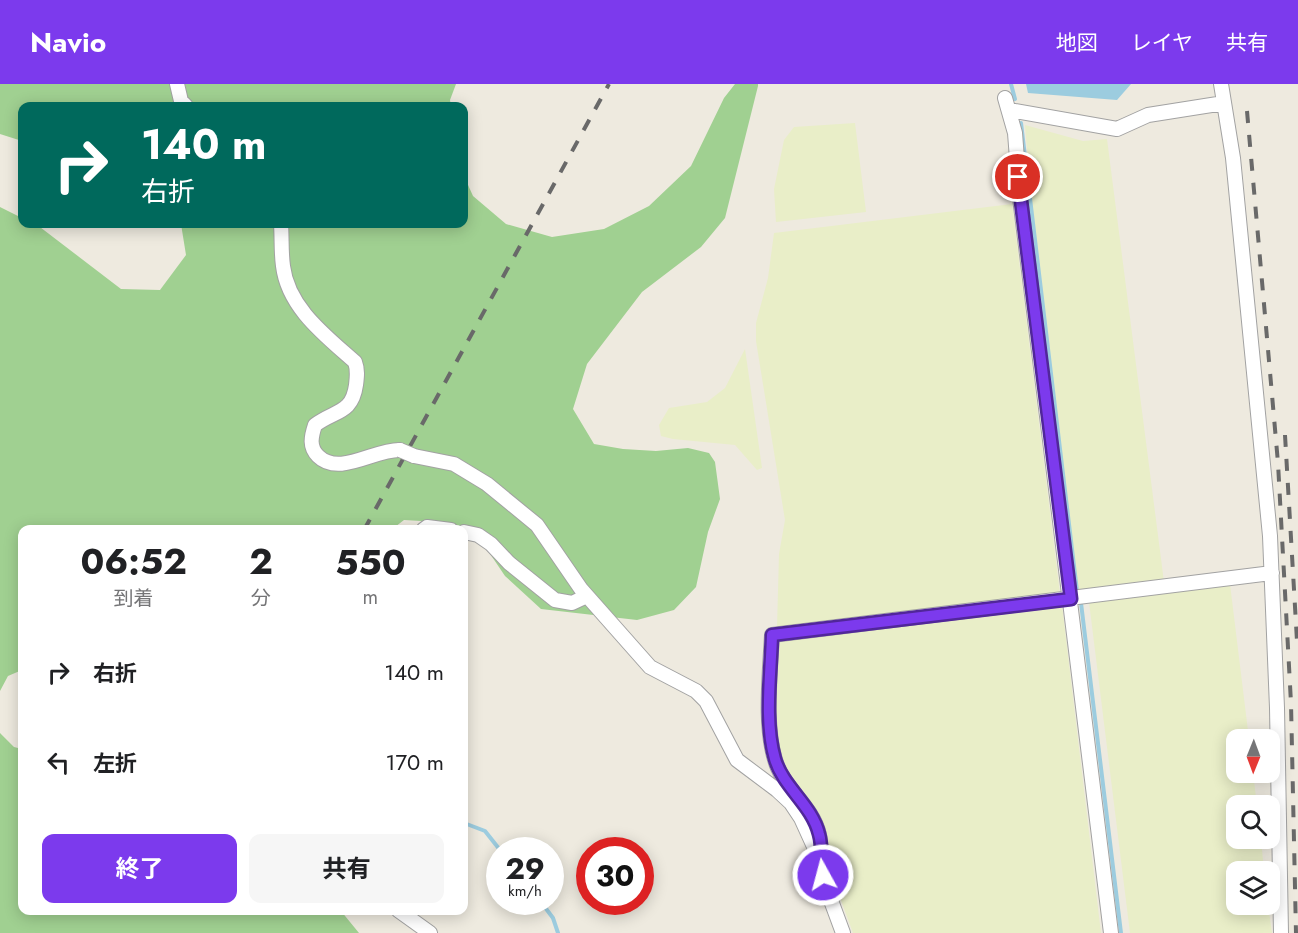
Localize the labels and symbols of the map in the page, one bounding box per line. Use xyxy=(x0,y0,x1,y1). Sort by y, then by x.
pin xyxy=(992,151,1043,202)
north arrow xyxy=(1226,729,1280,783)
speed limit sign: 30 xyxy=(576,837,654,915)
position arrow xyxy=(791,843,855,907)

